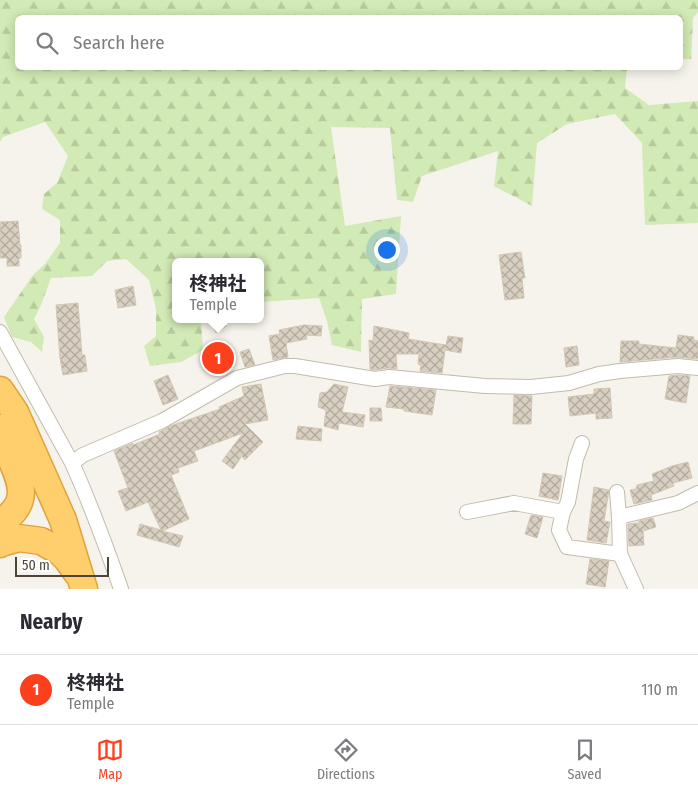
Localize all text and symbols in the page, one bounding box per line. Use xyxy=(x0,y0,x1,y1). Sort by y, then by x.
search box xyxy=(15,15,683,70)
icon: search xyxy=(33,29,61,57)
text: Search here xyxy=(73,31,165,54)
your location xyxy=(374,237,400,263)
popup xyxy=(172,258,264,323)
text: 柊神社 xyxy=(189,272,247,295)
text: Temple xyxy=(189,295,237,314)
pin: 1 xyxy=(202,339,234,377)
scale bar xyxy=(15,554,109,577)
text: 50 m xyxy=(22,557,50,574)
text: Nearby xyxy=(20,609,82,635)
text: 柊神社 xyxy=(67,671,124,694)
text: 1 xyxy=(33,680,39,699)
text: 110 m xyxy=(641,680,678,699)
text: Temple xyxy=(67,694,114,713)
tab: Map xyxy=(96,736,124,783)
tab: Directions xyxy=(317,736,375,783)
tab: Saved xyxy=(567,736,602,783)

